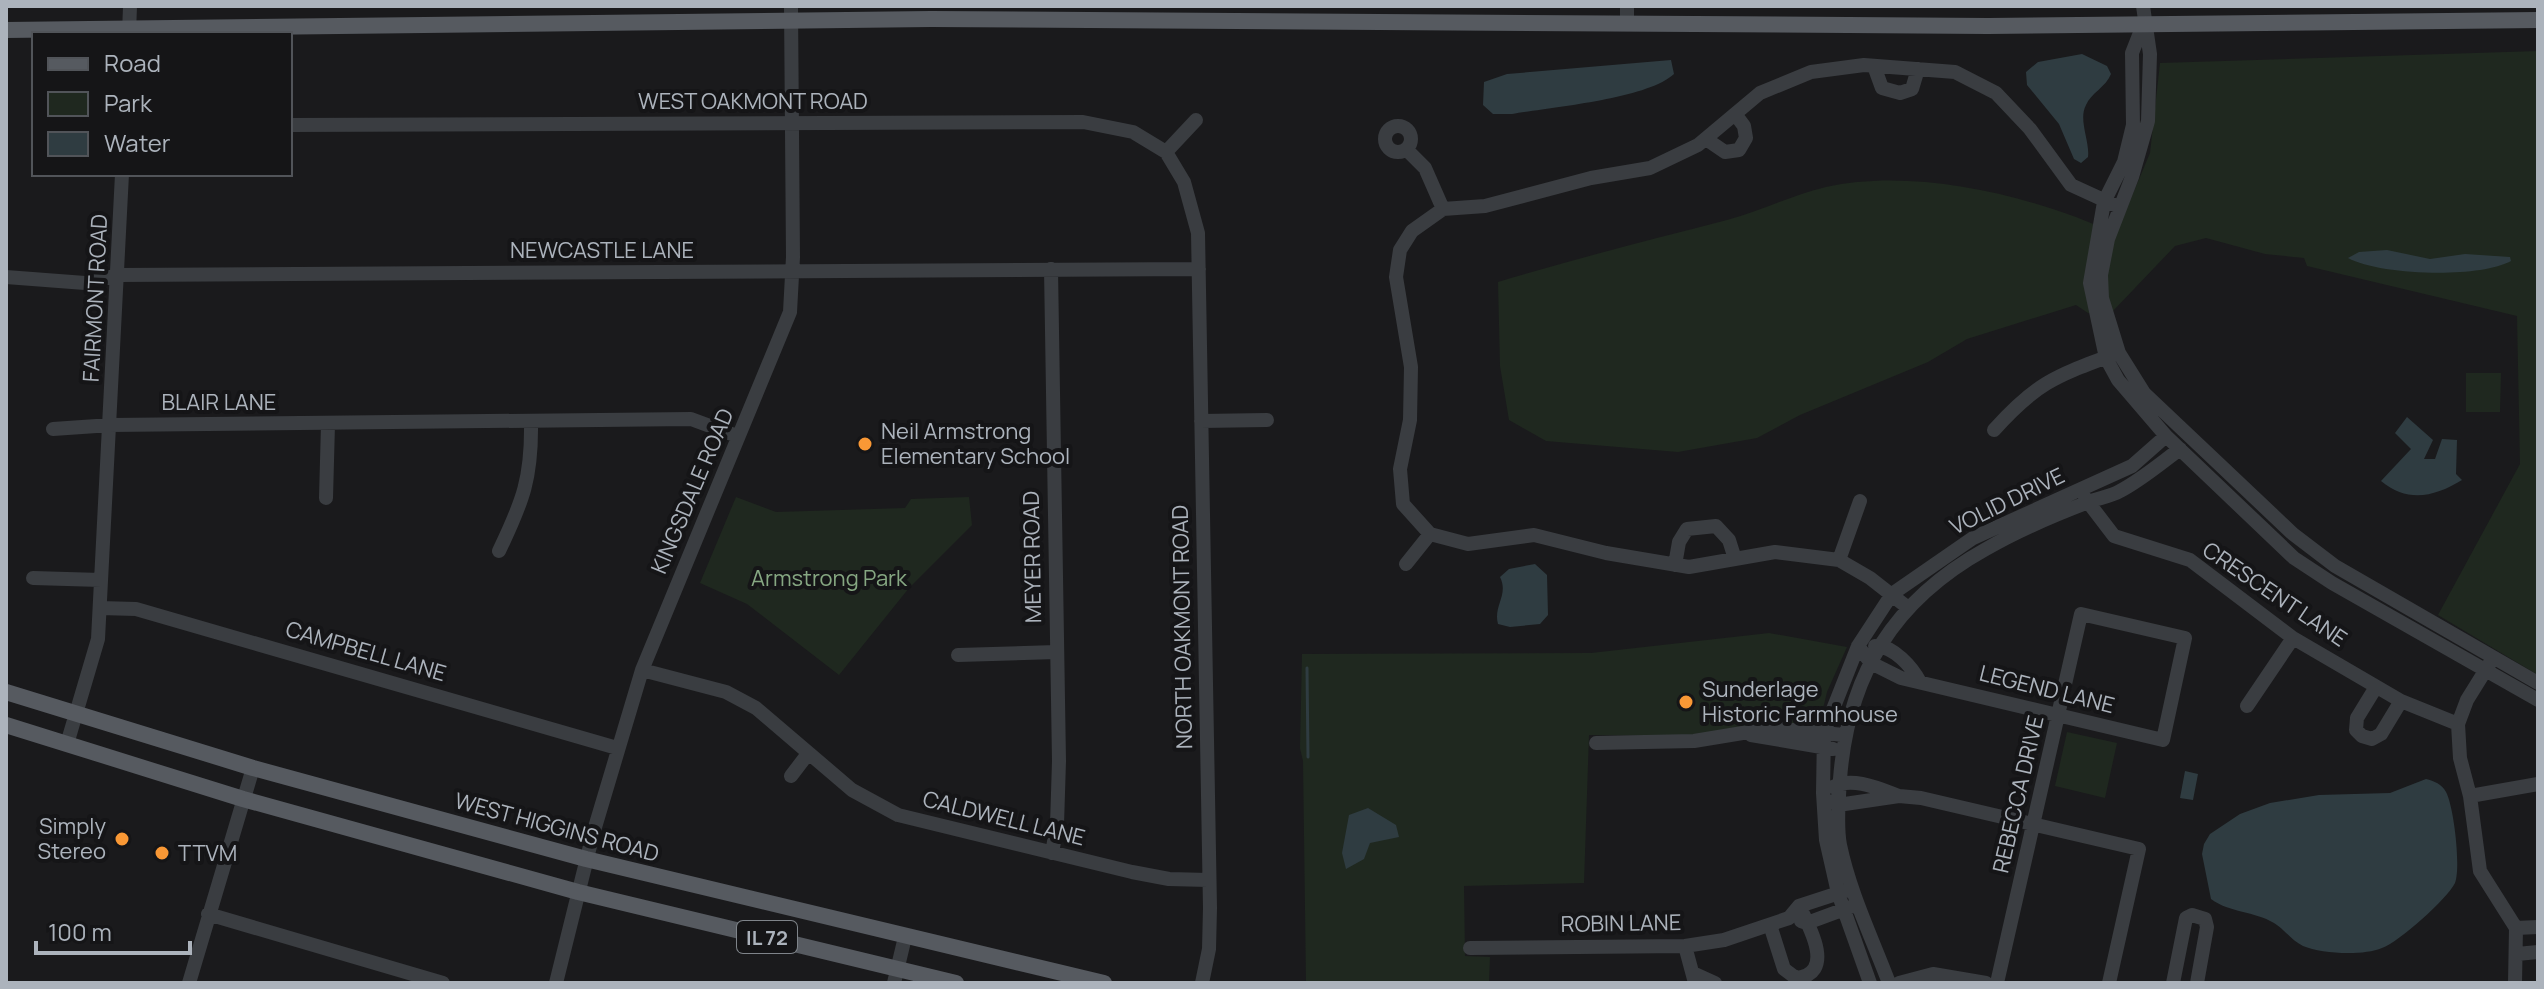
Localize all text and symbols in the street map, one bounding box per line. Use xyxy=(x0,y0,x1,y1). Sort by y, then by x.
legend xyxy=(32,32,292,176)
text: Road xyxy=(104,46,161,79)
text: Park xyxy=(104,86,153,119)
street label: WEST OAKMONT ROAD xyxy=(638,86,868,116)
text: Water xyxy=(104,126,171,159)
street label: FAIRMONT ROAD xyxy=(76,213,114,383)
street label: NEWCASTLE LANE xyxy=(510,235,694,265)
street label: BLAIR LANE xyxy=(162,387,276,417)
street label: KINGSDALE ROAD xyxy=(644,404,740,578)
place label: Neil Armstrong Elementary School xyxy=(881,416,1070,471)
marker: Neil Armstrong Elementary School xyxy=(856,435,874,453)
street label: VOLID DRIVE xyxy=(1945,460,2069,542)
street label: MEYER ROAD xyxy=(1016,491,1048,623)
street label: NORTH OAKMONT ROAD xyxy=(1165,505,1199,749)
street label: CRESCENT LANE xyxy=(2197,535,2353,653)
park label: Armstrong Park xyxy=(751,563,908,593)
street label: CAMPBELL LANE xyxy=(282,614,450,688)
street label: LEGEND LANE xyxy=(1976,658,2118,720)
place label: Sunderlage Historic Farmhouse xyxy=(1702,674,1898,729)
marker: Sunderlage Historic Farmhouse xyxy=(1677,693,1695,711)
street label: REBECCA DRIVE xyxy=(1985,712,2051,876)
street label: CALDWELL LANE xyxy=(920,783,1088,853)
street label: WEST HIGGINS ROAD xyxy=(451,785,663,869)
place label: Simply Stereo xyxy=(38,811,106,866)
marker: Simply Stereo xyxy=(113,830,131,848)
place label: TTVM xyxy=(178,838,237,868)
marker: TTVM xyxy=(153,844,171,862)
scale bar xyxy=(36,905,190,955)
street label: ROBIN LANE xyxy=(1560,907,1682,939)
text: 100 m xyxy=(48,915,112,948)
road number: IL 72 xyxy=(737,921,797,953)

